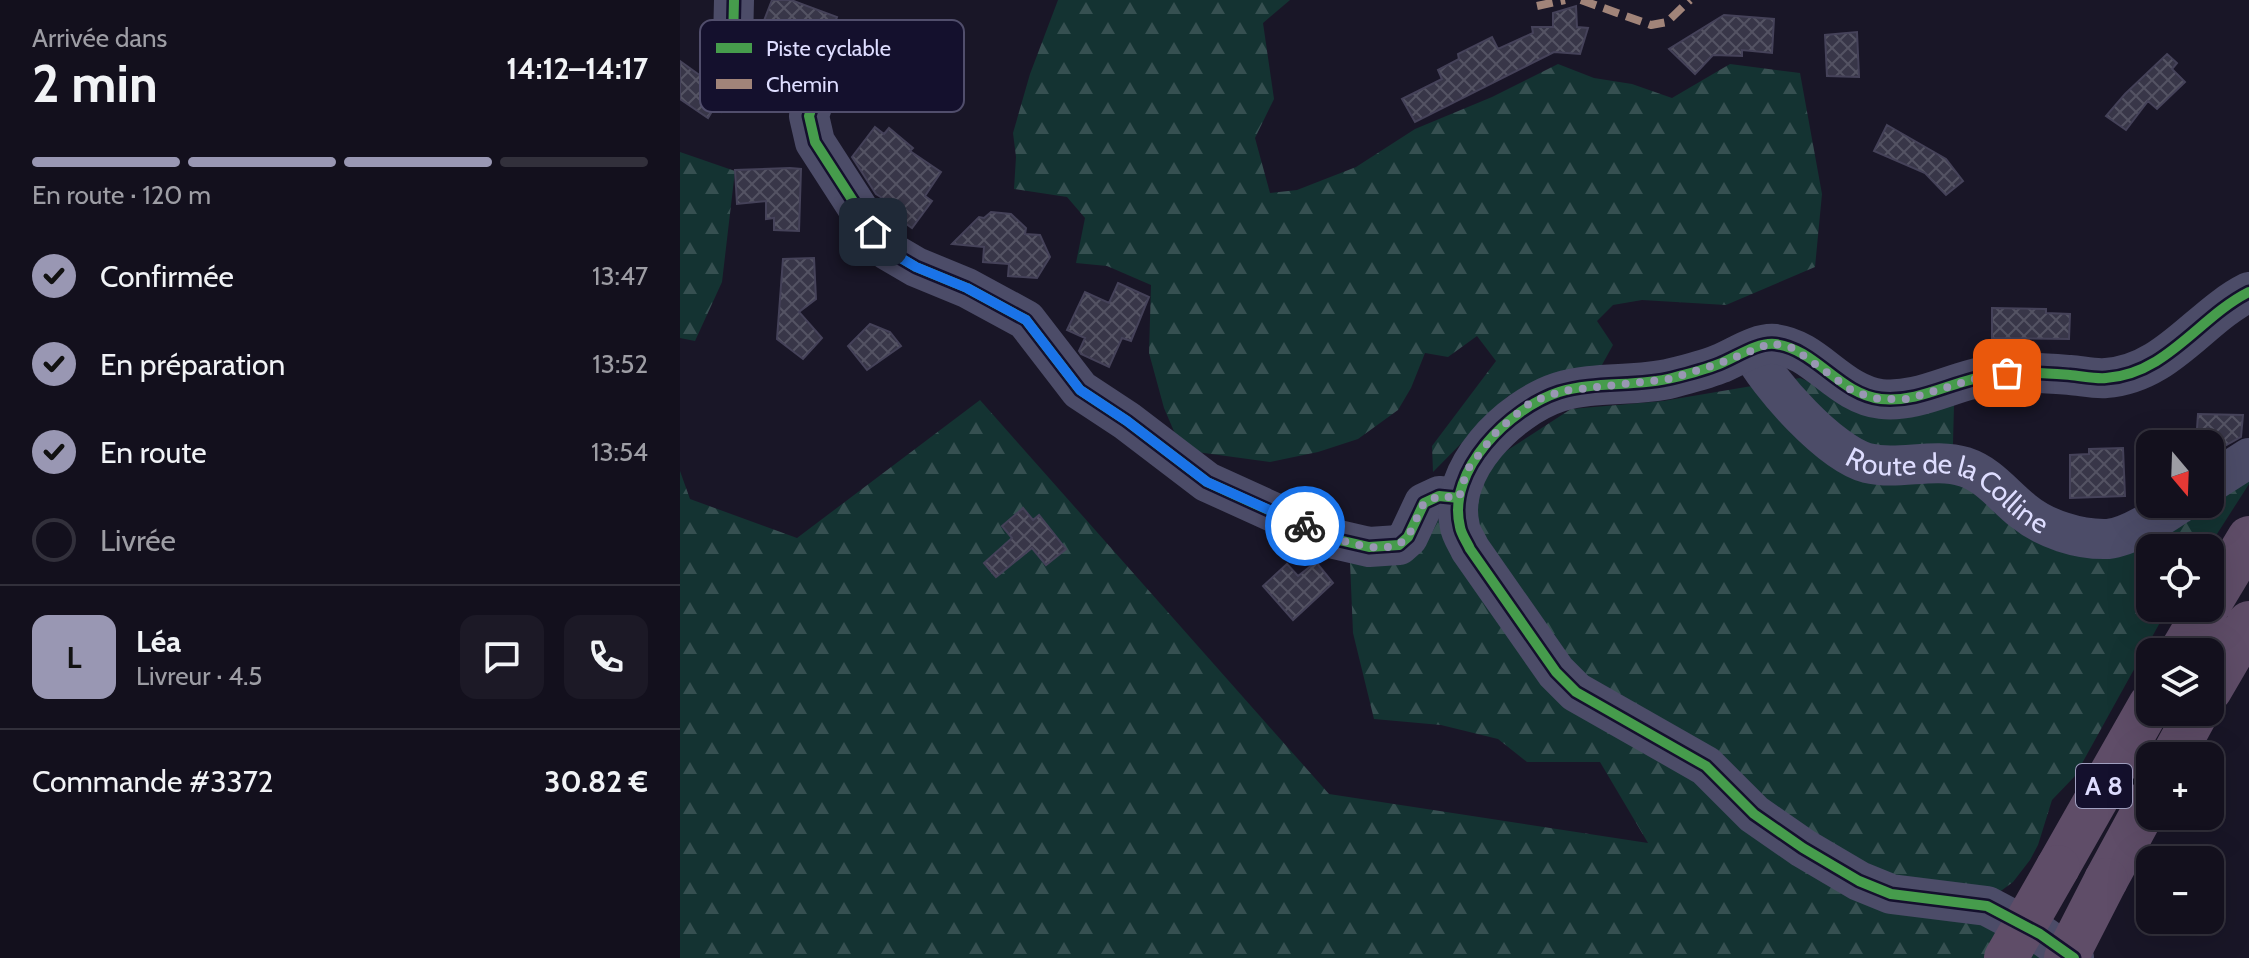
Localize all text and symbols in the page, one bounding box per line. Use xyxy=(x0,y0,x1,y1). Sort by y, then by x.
legend xyxy=(700,20,964,112)
text: Arrivée dans xyxy=(32,22,167,54)
text: Piste cyclable xyxy=(766,35,891,62)
text: 14:12–14:17 xyxy=(506,50,648,87)
text: 2 min xyxy=(32,52,158,115)
text: Chemin xyxy=(766,71,839,98)
text: En route · 120 m xyxy=(32,179,211,211)
pin xyxy=(839,198,907,266)
icon: home xyxy=(851,210,895,254)
icon: check xyxy=(32,254,76,298)
text: Confirmée xyxy=(100,258,234,295)
text: 13:47 xyxy=(592,260,648,292)
pin xyxy=(1973,339,2041,407)
icon: check xyxy=(32,342,76,386)
text: En préparation xyxy=(100,346,285,383)
text: 13:52 xyxy=(592,348,648,380)
icon: bag xyxy=(1985,351,2029,395)
icon: check xyxy=(32,430,76,474)
north arrow xyxy=(2136,430,2224,518)
map controls xyxy=(2136,430,2224,934)
text: En route xyxy=(100,434,207,471)
text: 13:54 xyxy=(591,436,648,468)
street label: Route de la Colline xyxy=(1840,440,2054,541)
courier xyxy=(1265,486,1345,566)
icon: bike xyxy=(1283,504,1327,548)
text: Livrée xyxy=(100,522,176,559)
button: locate xyxy=(2136,534,2224,622)
button: chat xyxy=(460,615,544,699)
button: phone xyxy=(564,615,648,699)
text: Léa xyxy=(136,623,181,660)
button: layers xyxy=(2136,638,2224,726)
text: L xyxy=(66,639,82,676)
text: Livreur · 4.5 xyxy=(136,660,262,692)
button: + xyxy=(2136,742,2224,830)
text: Commande #3372 xyxy=(32,763,274,800)
text: 30.82 € xyxy=(544,763,648,800)
road number: A 8 xyxy=(2076,764,2132,808)
button: − xyxy=(2136,846,2224,934)

